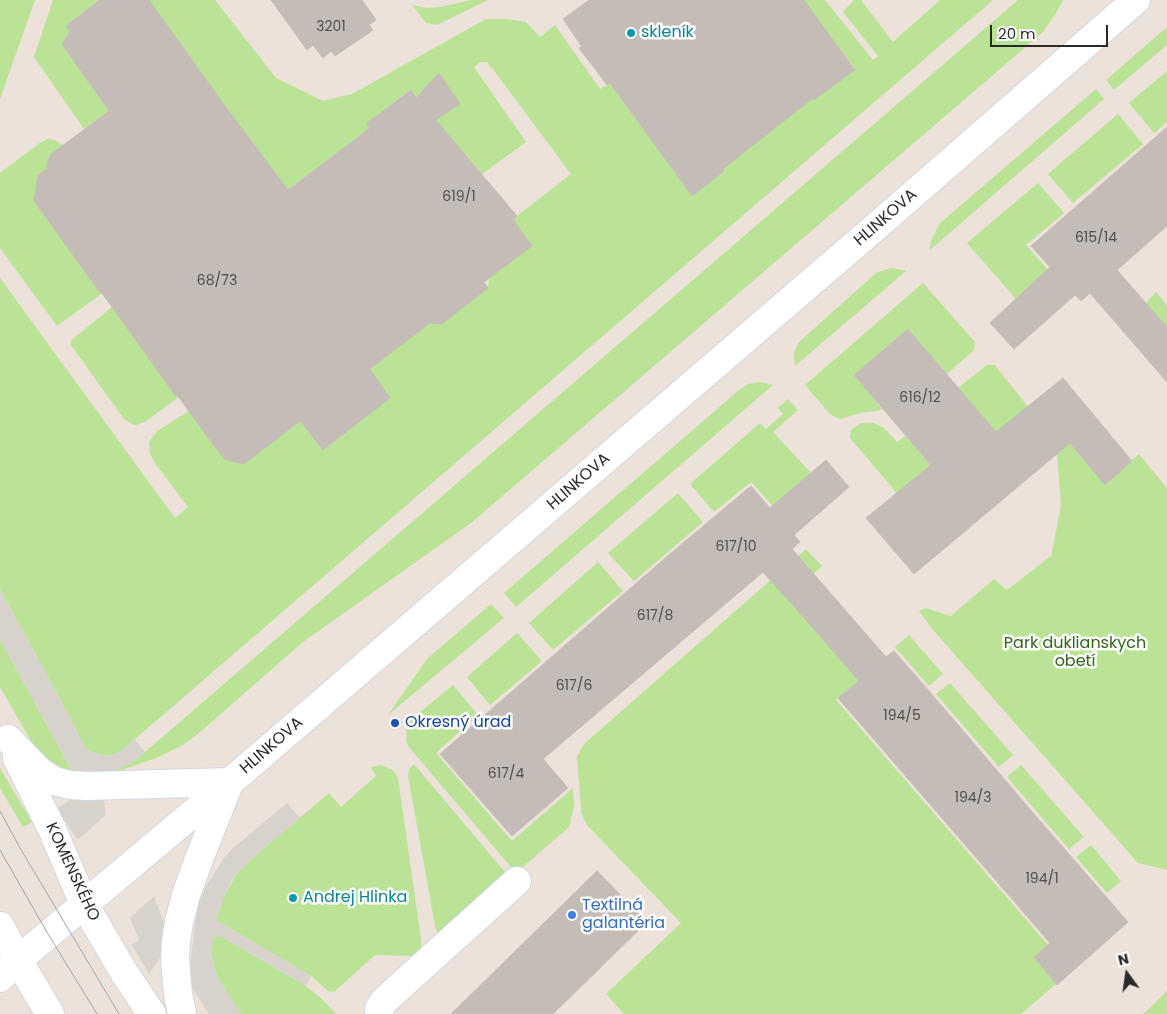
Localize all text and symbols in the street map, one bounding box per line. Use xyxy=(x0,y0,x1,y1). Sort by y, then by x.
scale bar xyxy=(992,15,1110,47)
house number: 3201 xyxy=(316,19,346,35)
place label: skleník xyxy=(641,23,694,43)
text: 20 m xyxy=(998,23,1036,44)
marker: skleník xyxy=(625,27,637,39)
street label: HLINKOVA xyxy=(851,186,921,250)
house number: 619/1 xyxy=(442,189,476,205)
house number: 615/14 xyxy=(1075,230,1117,246)
house number: 68/73 xyxy=(197,273,237,289)
house number: 616/12 xyxy=(899,390,941,406)
street label: HLINKOVA xyxy=(544,450,614,514)
house number: 617/10 xyxy=(716,539,756,555)
house number: 617/8 xyxy=(637,608,673,624)
park label: Park duklianskych obetí xyxy=(1004,634,1146,672)
house number: 617/6 xyxy=(556,678,592,694)
house number: 194/5 xyxy=(883,708,921,724)
place label: Okresný úrad xyxy=(405,713,511,733)
street label: HLINKOVA xyxy=(237,714,307,778)
marker: Okresný úrad xyxy=(389,717,401,729)
house number: 617/4 xyxy=(488,766,524,782)
house number: 194/3 xyxy=(954,790,992,806)
street label: KOMENSKÉHO xyxy=(41,820,103,924)
house number: 194/1 xyxy=(1025,871,1059,887)
place label: Andrej Hlinka xyxy=(303,888,407,908)
marker: Andrej Hlinka xyxy=(287,892,299,904)
place label: Textilná galantéria xyxy=(582,896,665,934)
marker: Textilná galantéria xyxy=(566,909,578,921)
text: N xyxy=(1116,948,1131,970)
north arrow xyxy=(1102,949,1152,999)

